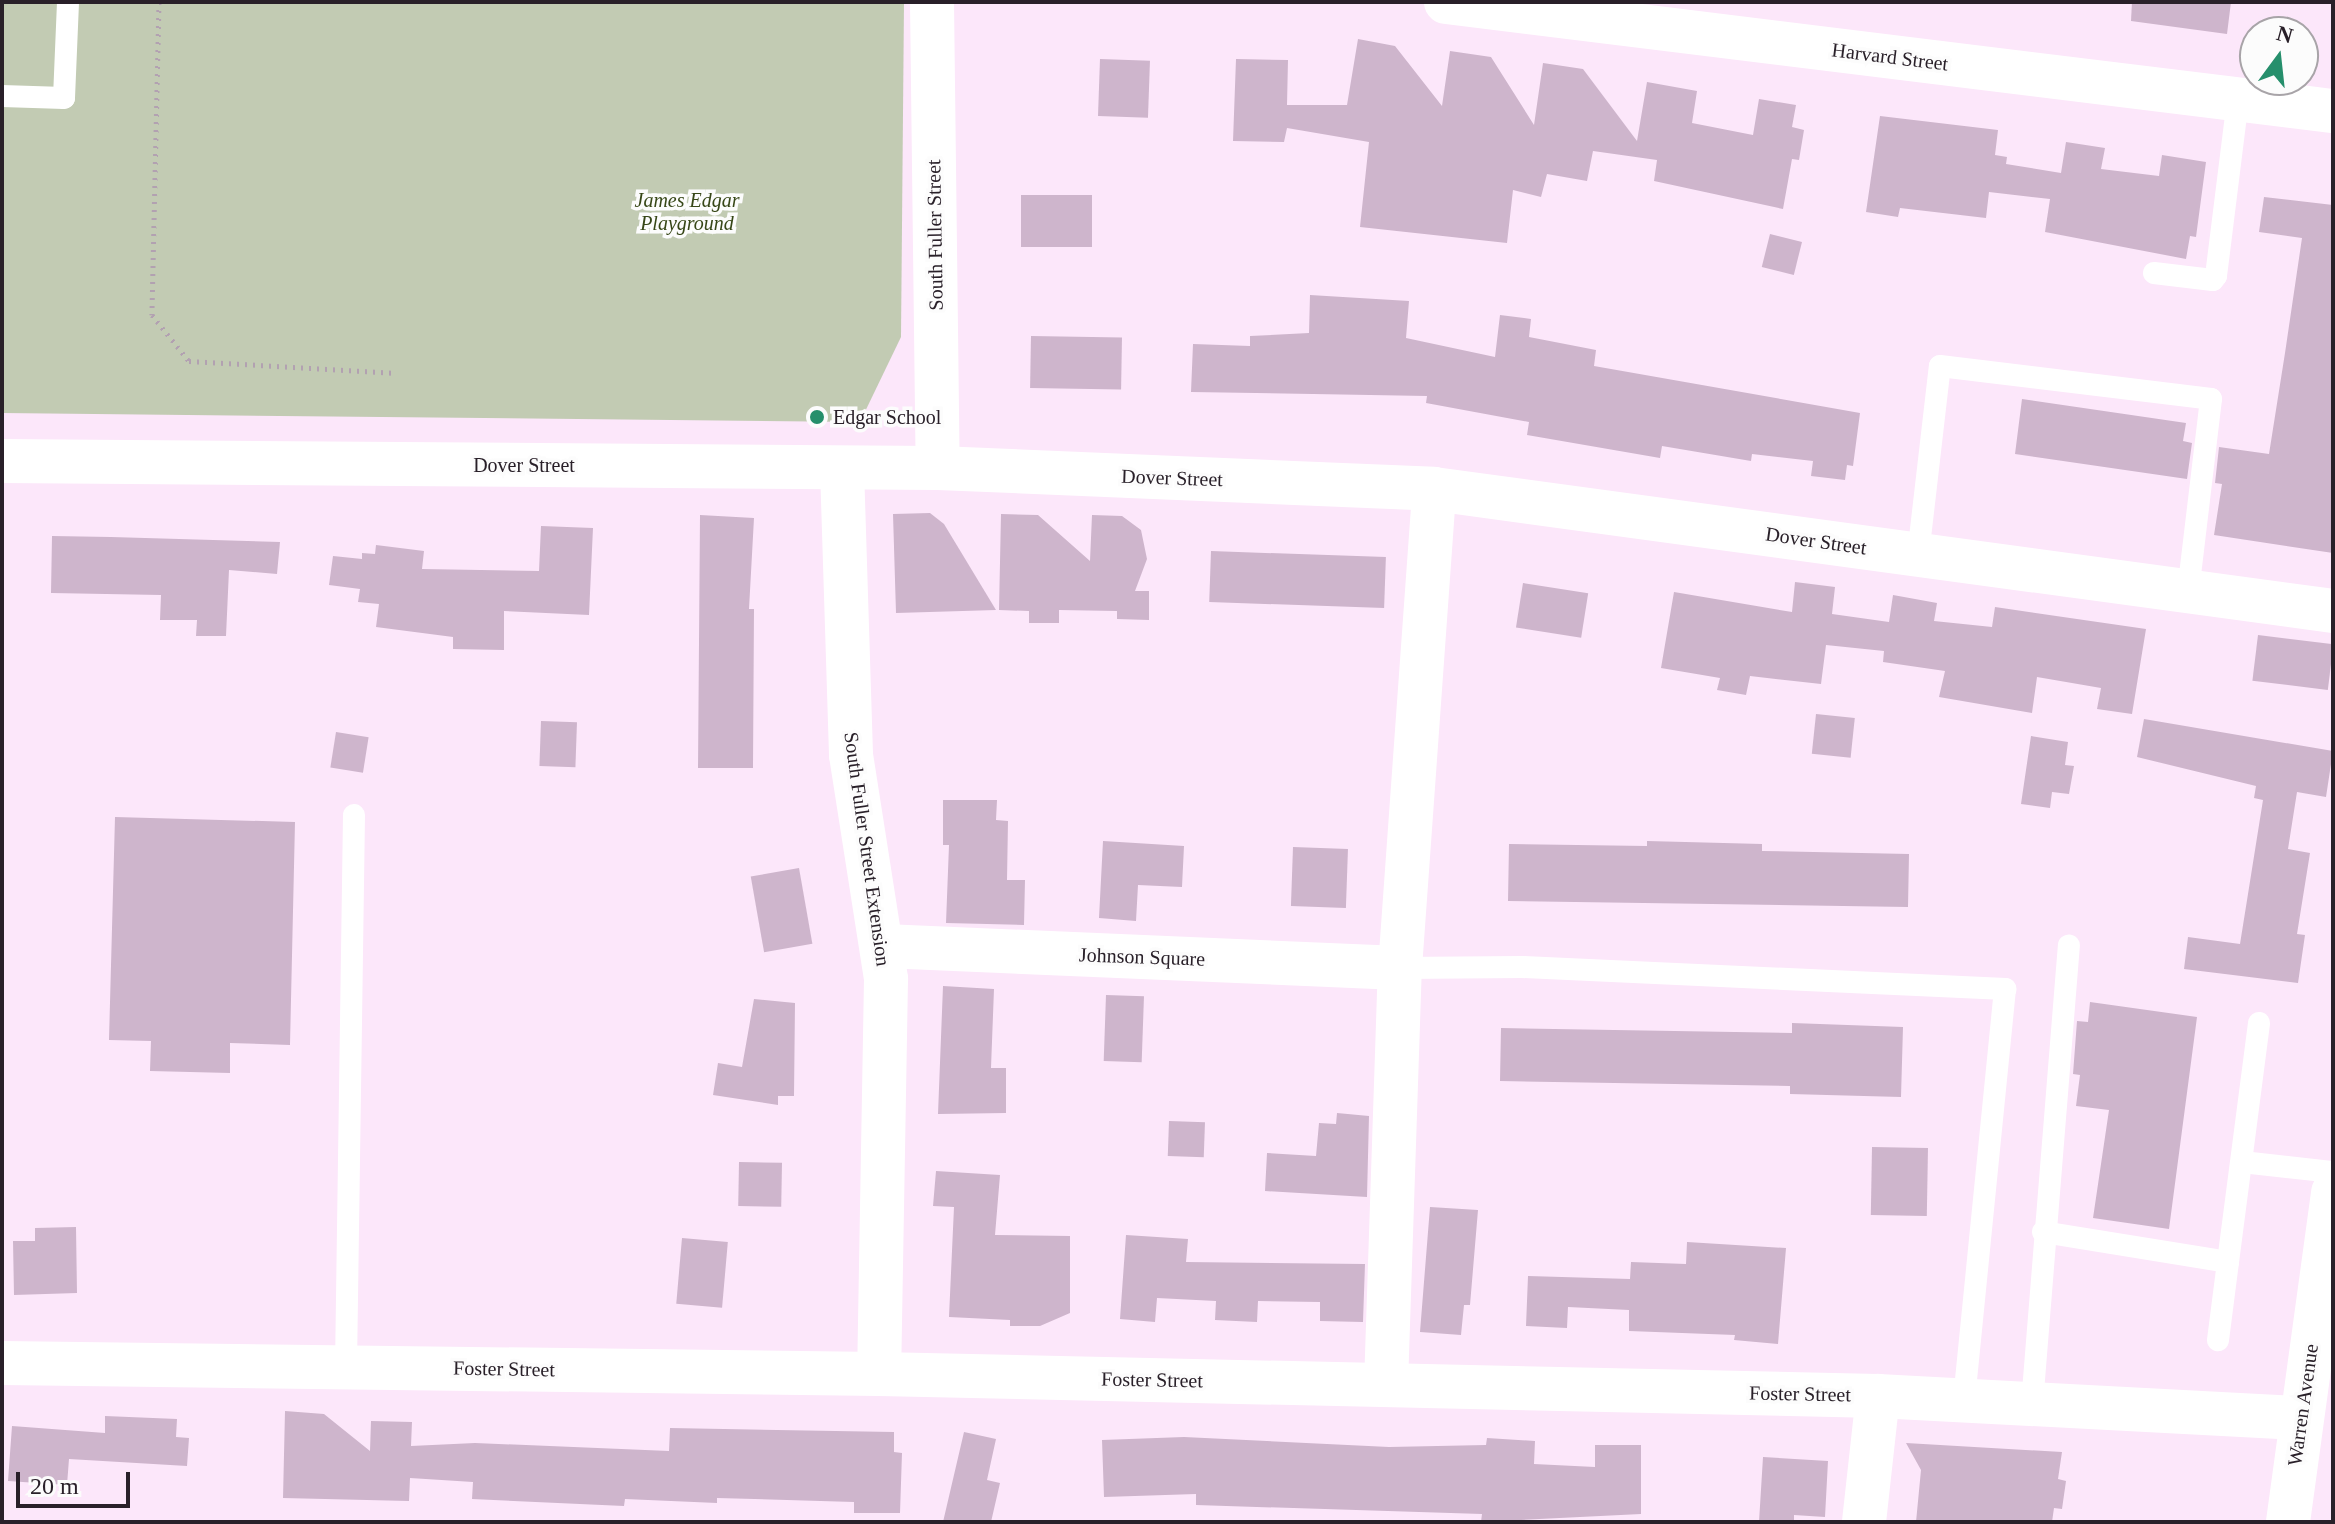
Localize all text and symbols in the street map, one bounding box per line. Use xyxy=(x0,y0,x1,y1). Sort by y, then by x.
north arrow xyxy=(2239,16,2319,96)
text: N xyxy=(2274,20,2296,48)
street label: Harvard Street xyxy=(1830,38,1950,76)
street label: South Fuller Street xyxy=(922,159,948,311)
park label: James Edgar Playground xyxy=(635,188,739,235)
place label: Edgar School xyxy=(833,405,941,429)
marker: Edgar School xyxy=(808,408,826,426)
street label: Dover Street xyxy=(473,453,575,477)
street label: Dover Street xyxy=(1121,464,1223,492)
street label: Dover Street xyxy=(1764,522,1868,560)
street label: South Fuller Street Extension xyxy=(839,730,895,968)
street label: Johnson Square xyxy=(1079,943,1205,971)
street label: Warren Avenue xyxy=(2282,1342,2324,1468)
street label: Foster Street xyxy=(453,1356,555,1382)
street label: Foster Street xyxy=(1101,1367,1203,1393)
street label: Foster Street xyxy=(1749,1381,1851,1407)
scale bar xyxy=(20,1456,134,1506)
text: 20 m xyxy=(30,1473,79,1499)

